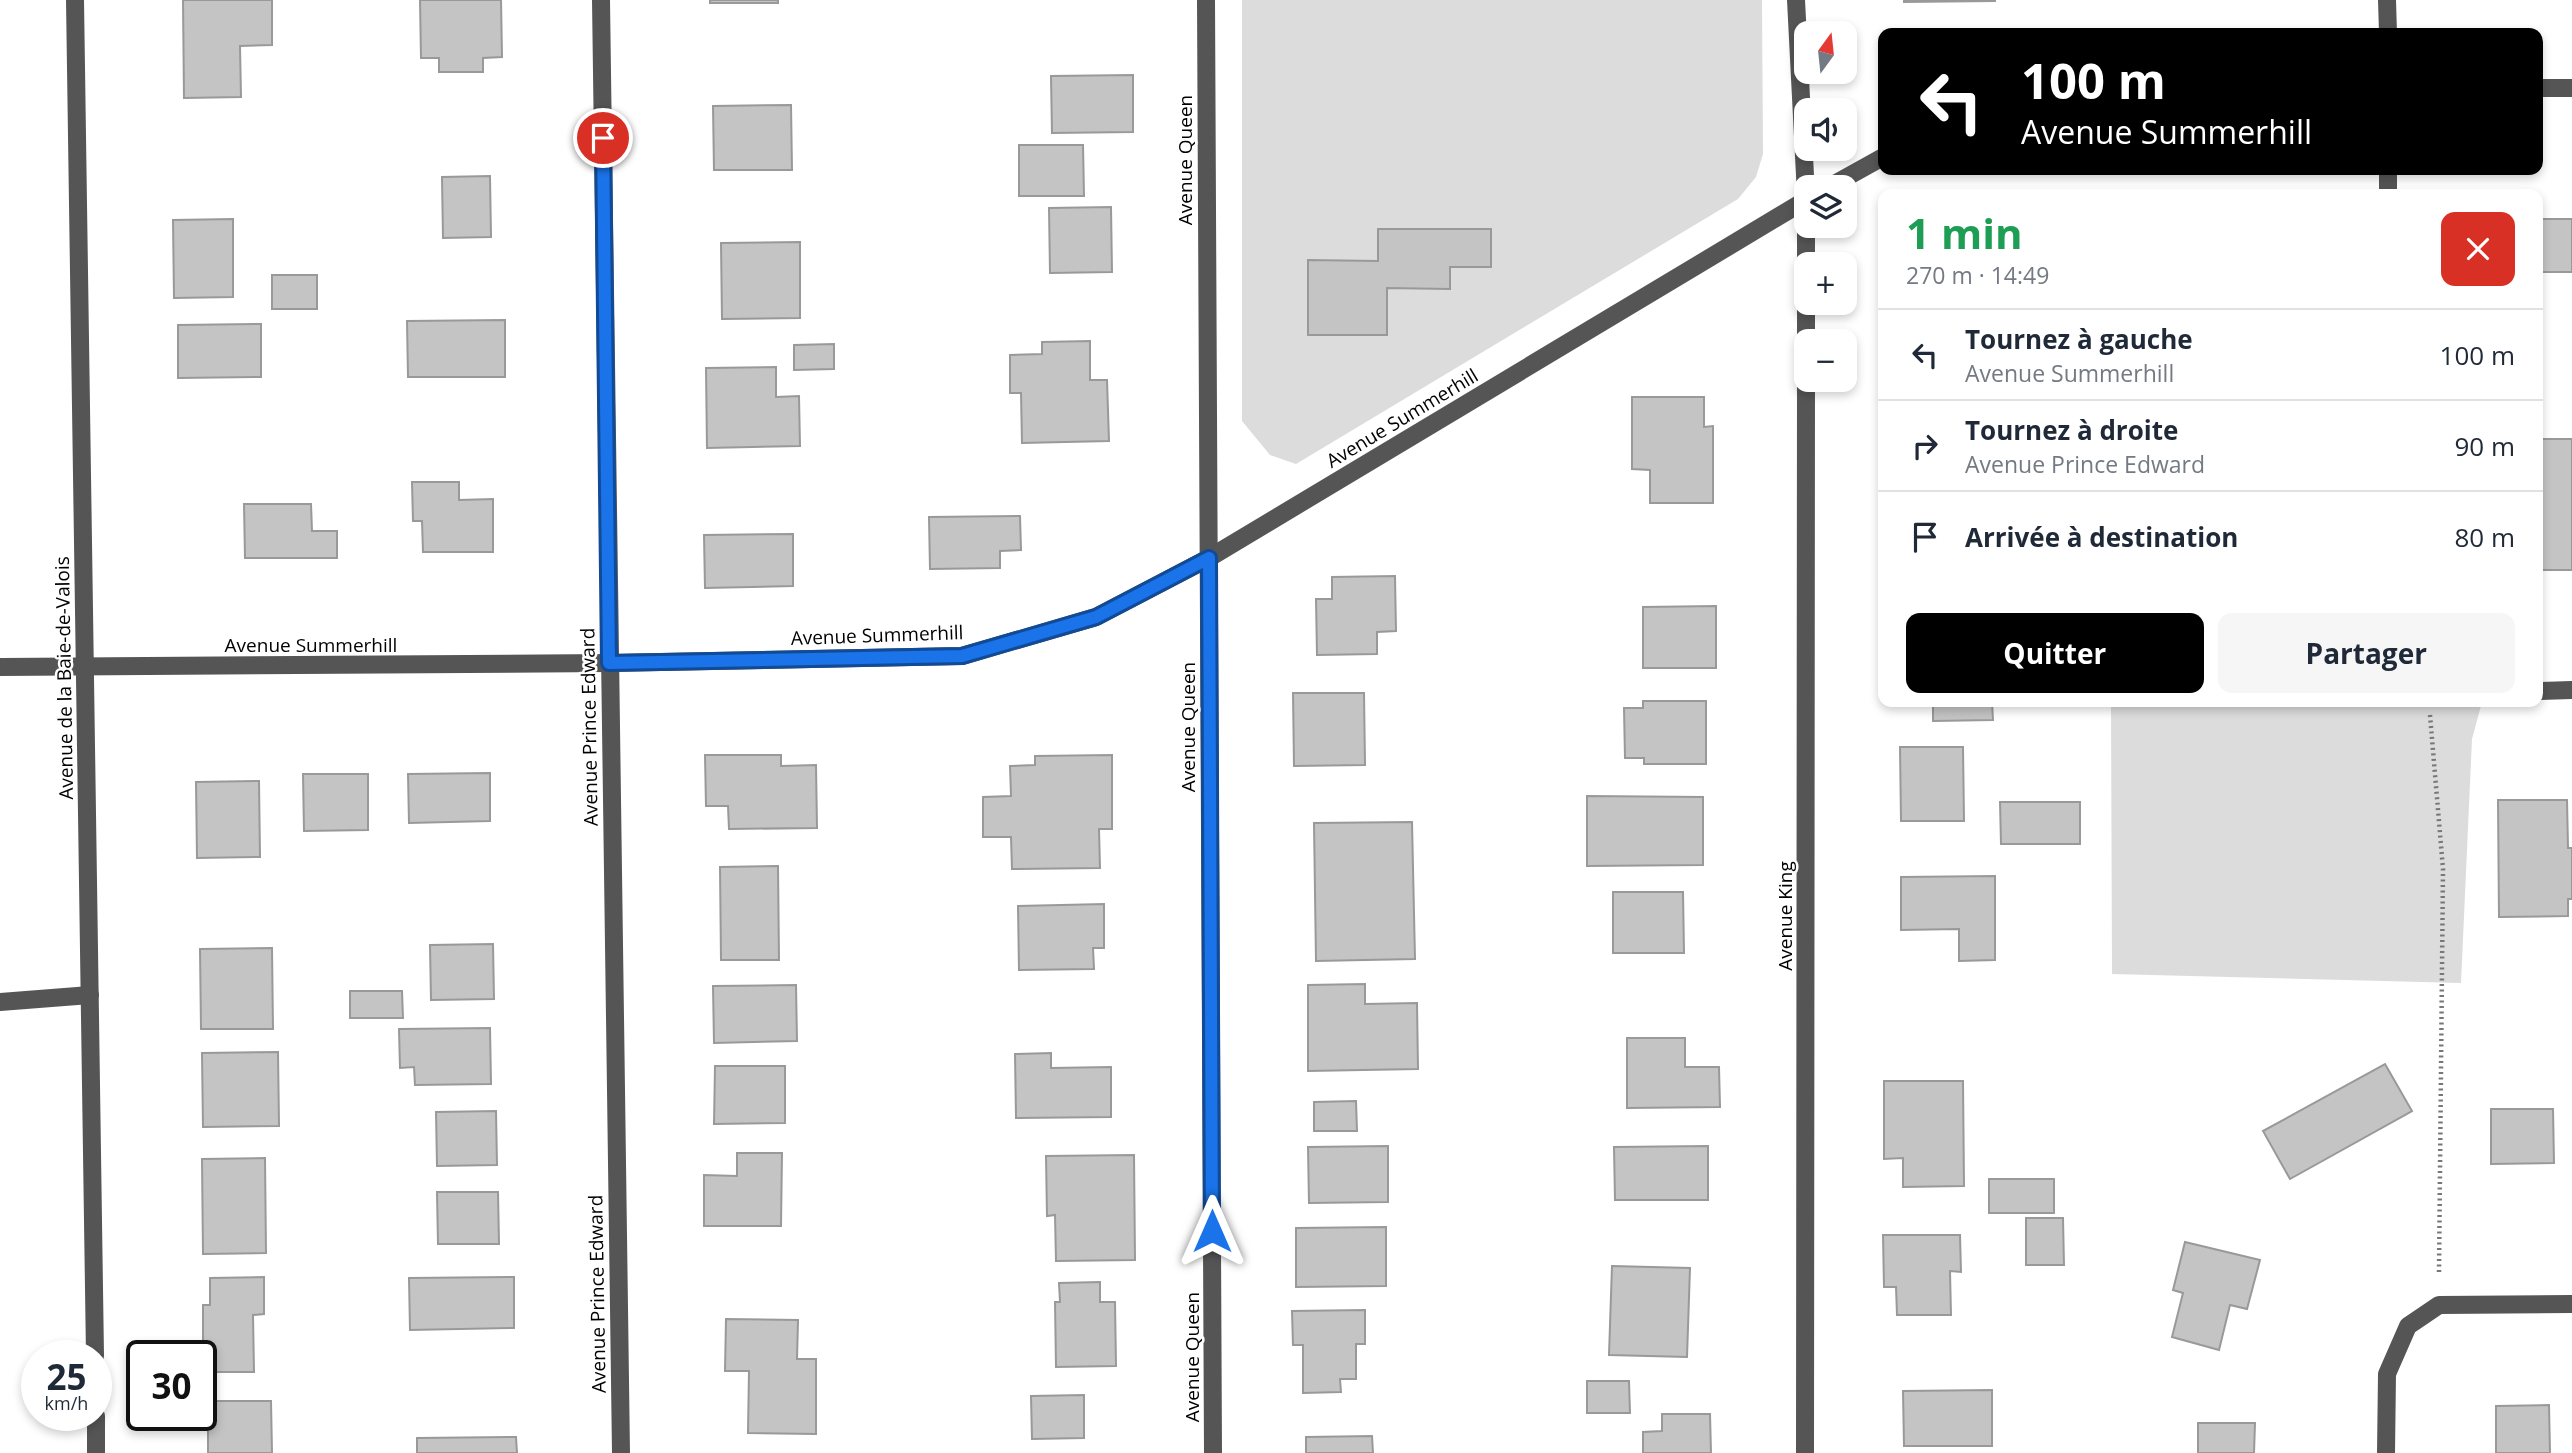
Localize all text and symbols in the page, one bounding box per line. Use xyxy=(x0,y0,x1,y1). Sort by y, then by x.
north arrow xyxy=(1794,21,1857,84)
map controls xyxy=(1794,21,1857,392)
text: 100 m xyxy=(2021,47,2166,113)
icon: left xyxy=(1906,56,1997,147)
street label: Avenue Queen xyxy=(1172,95,1198,225)
button: sound xyxy=(1794,98,1857,161)
pin xyxy=(573,108,633,168)
text: Avenue Summerhill xyxy=(2021,110,2312,153)
icon: arrive xyxy=(584,119,622,157)
button: layers xyxy=(1794,175,1857,238)
text: 1 min xyxy=(1906,204,2023,261)
button: close xyxy=(2441,212,2515,286)
button: + xyxy=(1794,252,1857,315)
text: 270 m · 14:49 xyxy=(1906,259,2049,291)
text: Tournez à gauche xyxy=(1965,321,2193,357)
button: − xyxy=(1794,329,1857,392)
icon: left xyxy=(1906,336,1944,374)
text: 100 m xyxy=(2440,337,2515,373)
text: Avenue Summerhill xyxy=(1965,357,2174,389)
street label: Avenue Summerhill xyxy=(1321,362,1483,474)
text: Tournez à droite xyxy=(1965,412,2178,448)
icon: right xyxy=(1906,427,1944,465)
text: 90 m xyxy=(2454,428,2515,464)
text: Avenue Prince Edward xyxy=(1965,448,2205,480)
icon: arrive xyxy=(1906,518,1944,556)
text: Arrivée à destination xyxy=(1965,519,2238,555)
text: 80 m xyxy=(2454,519,2515,555)
street label: Avenue de la Baie-de-Valois xyxy=(49,556,79,800)
button: Quitter xyxy=(1906,613,2204,693)
button: Partager xyxy=(2218,613,2515,693)
street label: Avenue Summerhill xyxy=(790,619,964,651)
street label: Avenue Prince Edward xyxy=(574,628,604,826)
street label: Avenue Summerhill xyxy=(225,632,397,658)
street label: Avenue Queen xyxy=(1175,662,1201,792)
street label: Avenue King xyxy=(1772,861,1798,971)
position arrow xyxy=(1175,1194,1249,1268)
street label: Avenue Prince Edward xyxy=(582,1195,612,1393)
street label: Avenue Queen xyxy=(1179,1292,1205,1422)
speed limit sign: 30 xyxy=(126,1340,217,1431)
text: 25 xyxy=(46,1353,87,1400)
text: km/h xyxy=(45,1391,88,1415)

